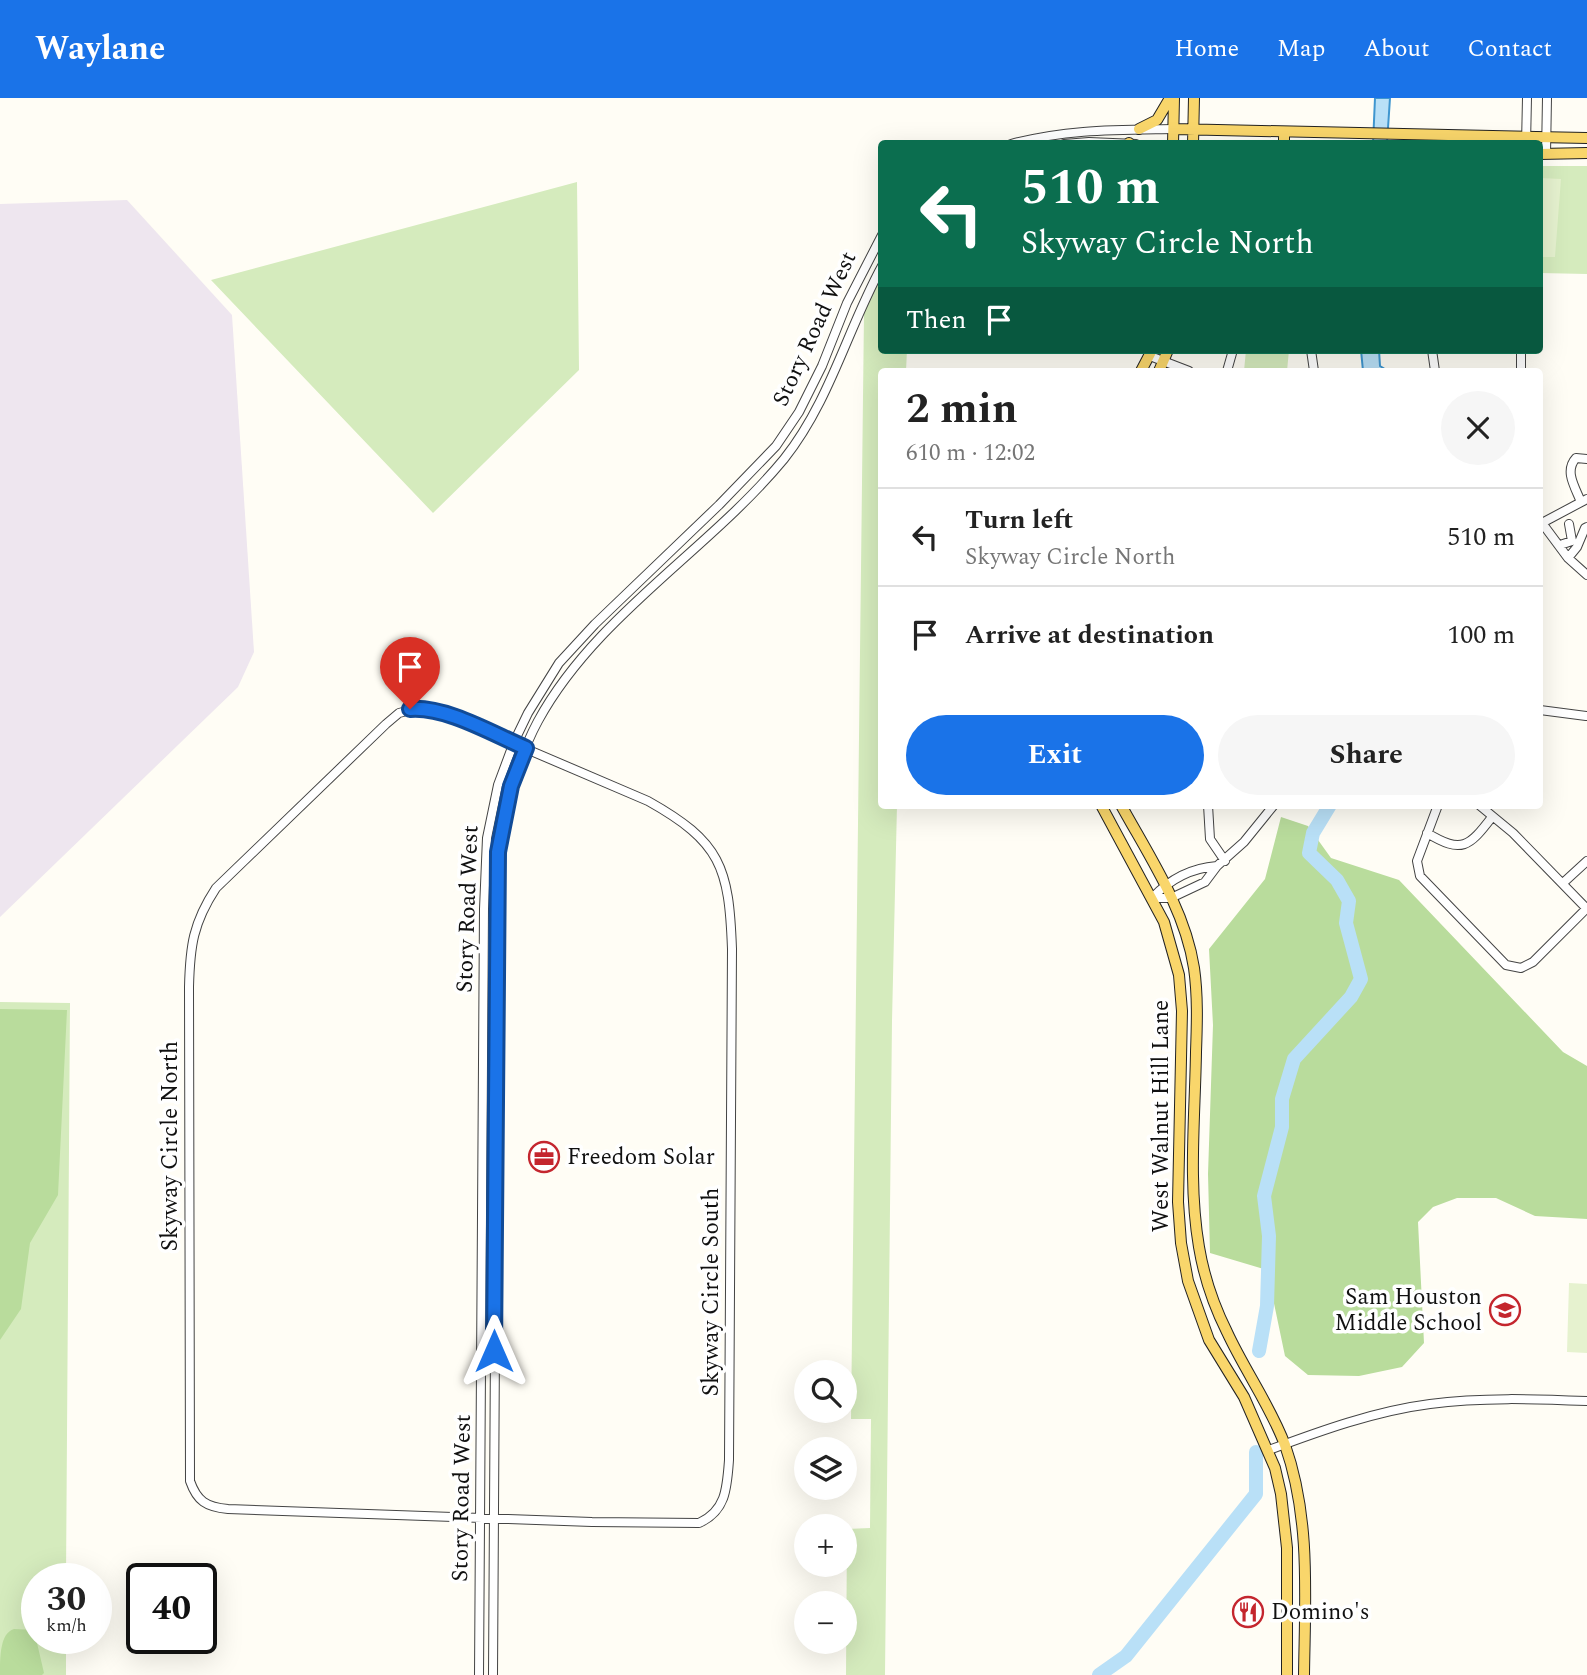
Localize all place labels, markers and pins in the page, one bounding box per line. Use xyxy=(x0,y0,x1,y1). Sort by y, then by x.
pin xyxy=(380,637,440,709)
office icon: Freedom Solar xyxy=(527,1140,561,1174)
place label: Freedom Solar xyxy=(567,1140,715,1175)
place label: Sam Houston Middle School xyxy=(1335,1280,1482,1341)
school or university icon: Sam Houston Middle School xyxy=(1488,1293,1522,1327)
restaurant icon: Domino's xyxy=(1231,1595,1265,1629)
place label: Domino's xyxy=(1271,1595,1370,1630)

